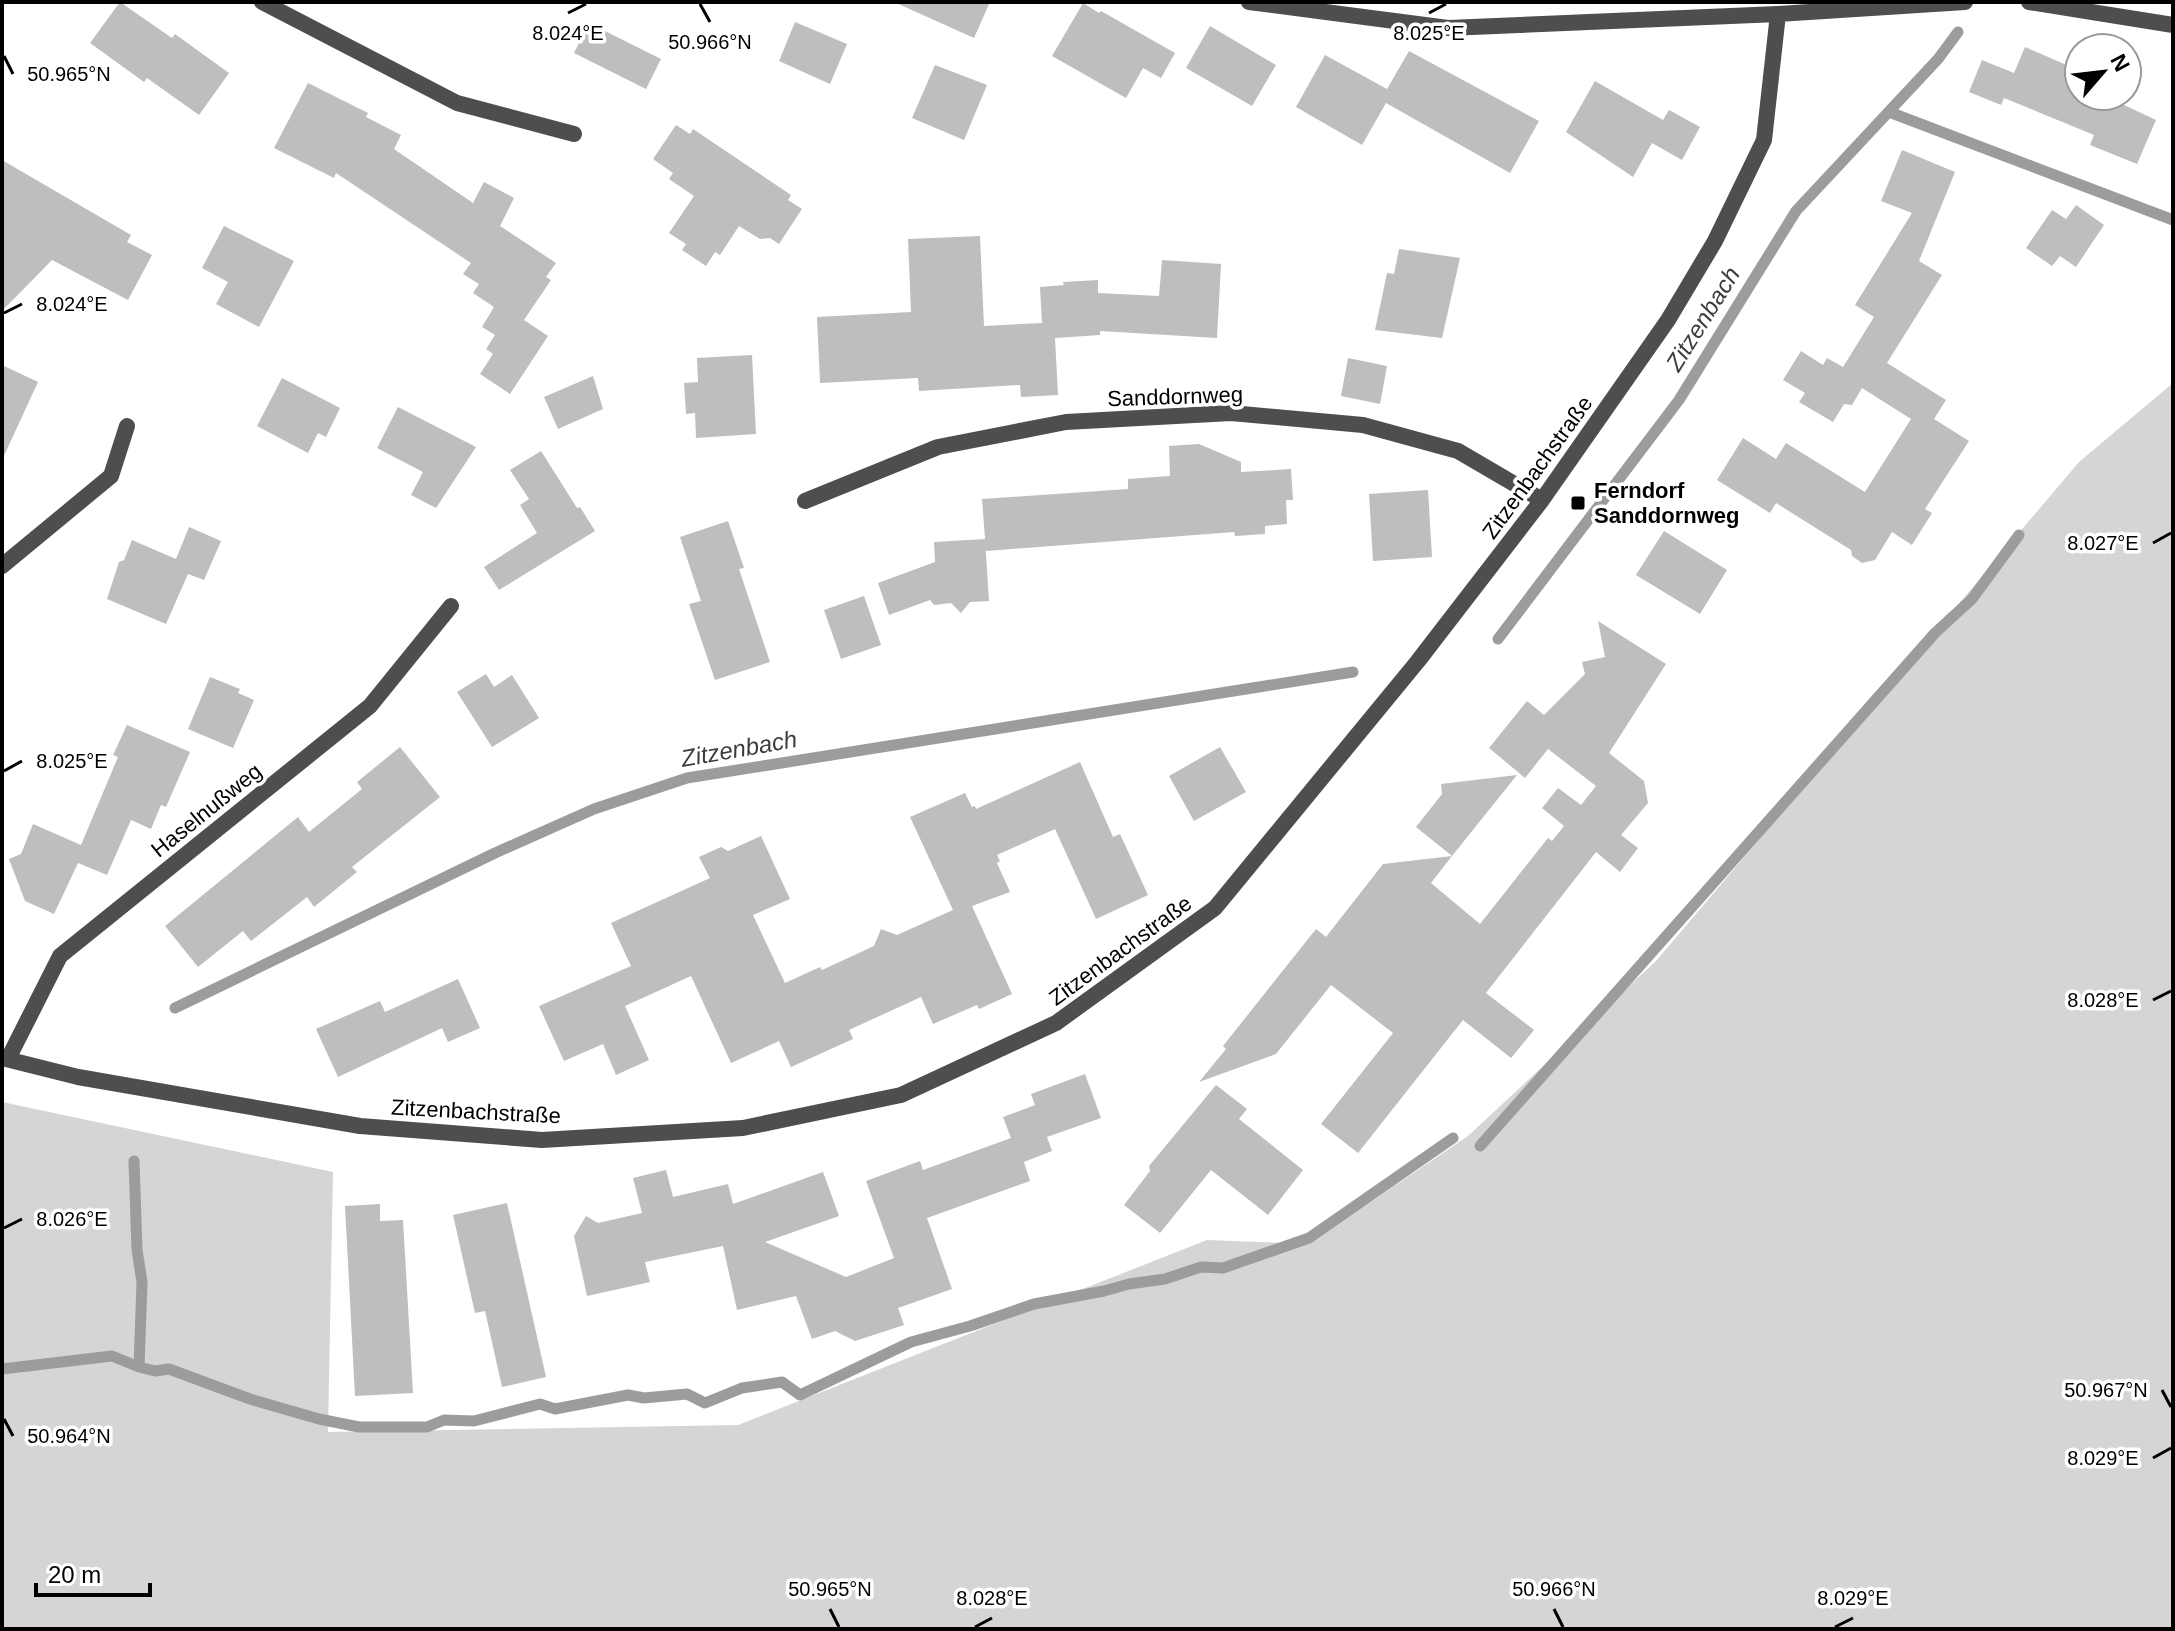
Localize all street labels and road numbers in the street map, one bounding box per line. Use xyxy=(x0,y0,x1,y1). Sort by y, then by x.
street label: Sanddornweg xyxy=(1107,382,1243,411)
street label: Zitzenbachstraße xyxy=(1477,391,1597,543)
street label: Haselnußweg xyxy=(146,758,266,862)
street label: Zitzenbachstraße xyxy=(1044,890,1196,1010)
street label: Zitzenbachstraße xyxy=(390,1095,561,1128)

